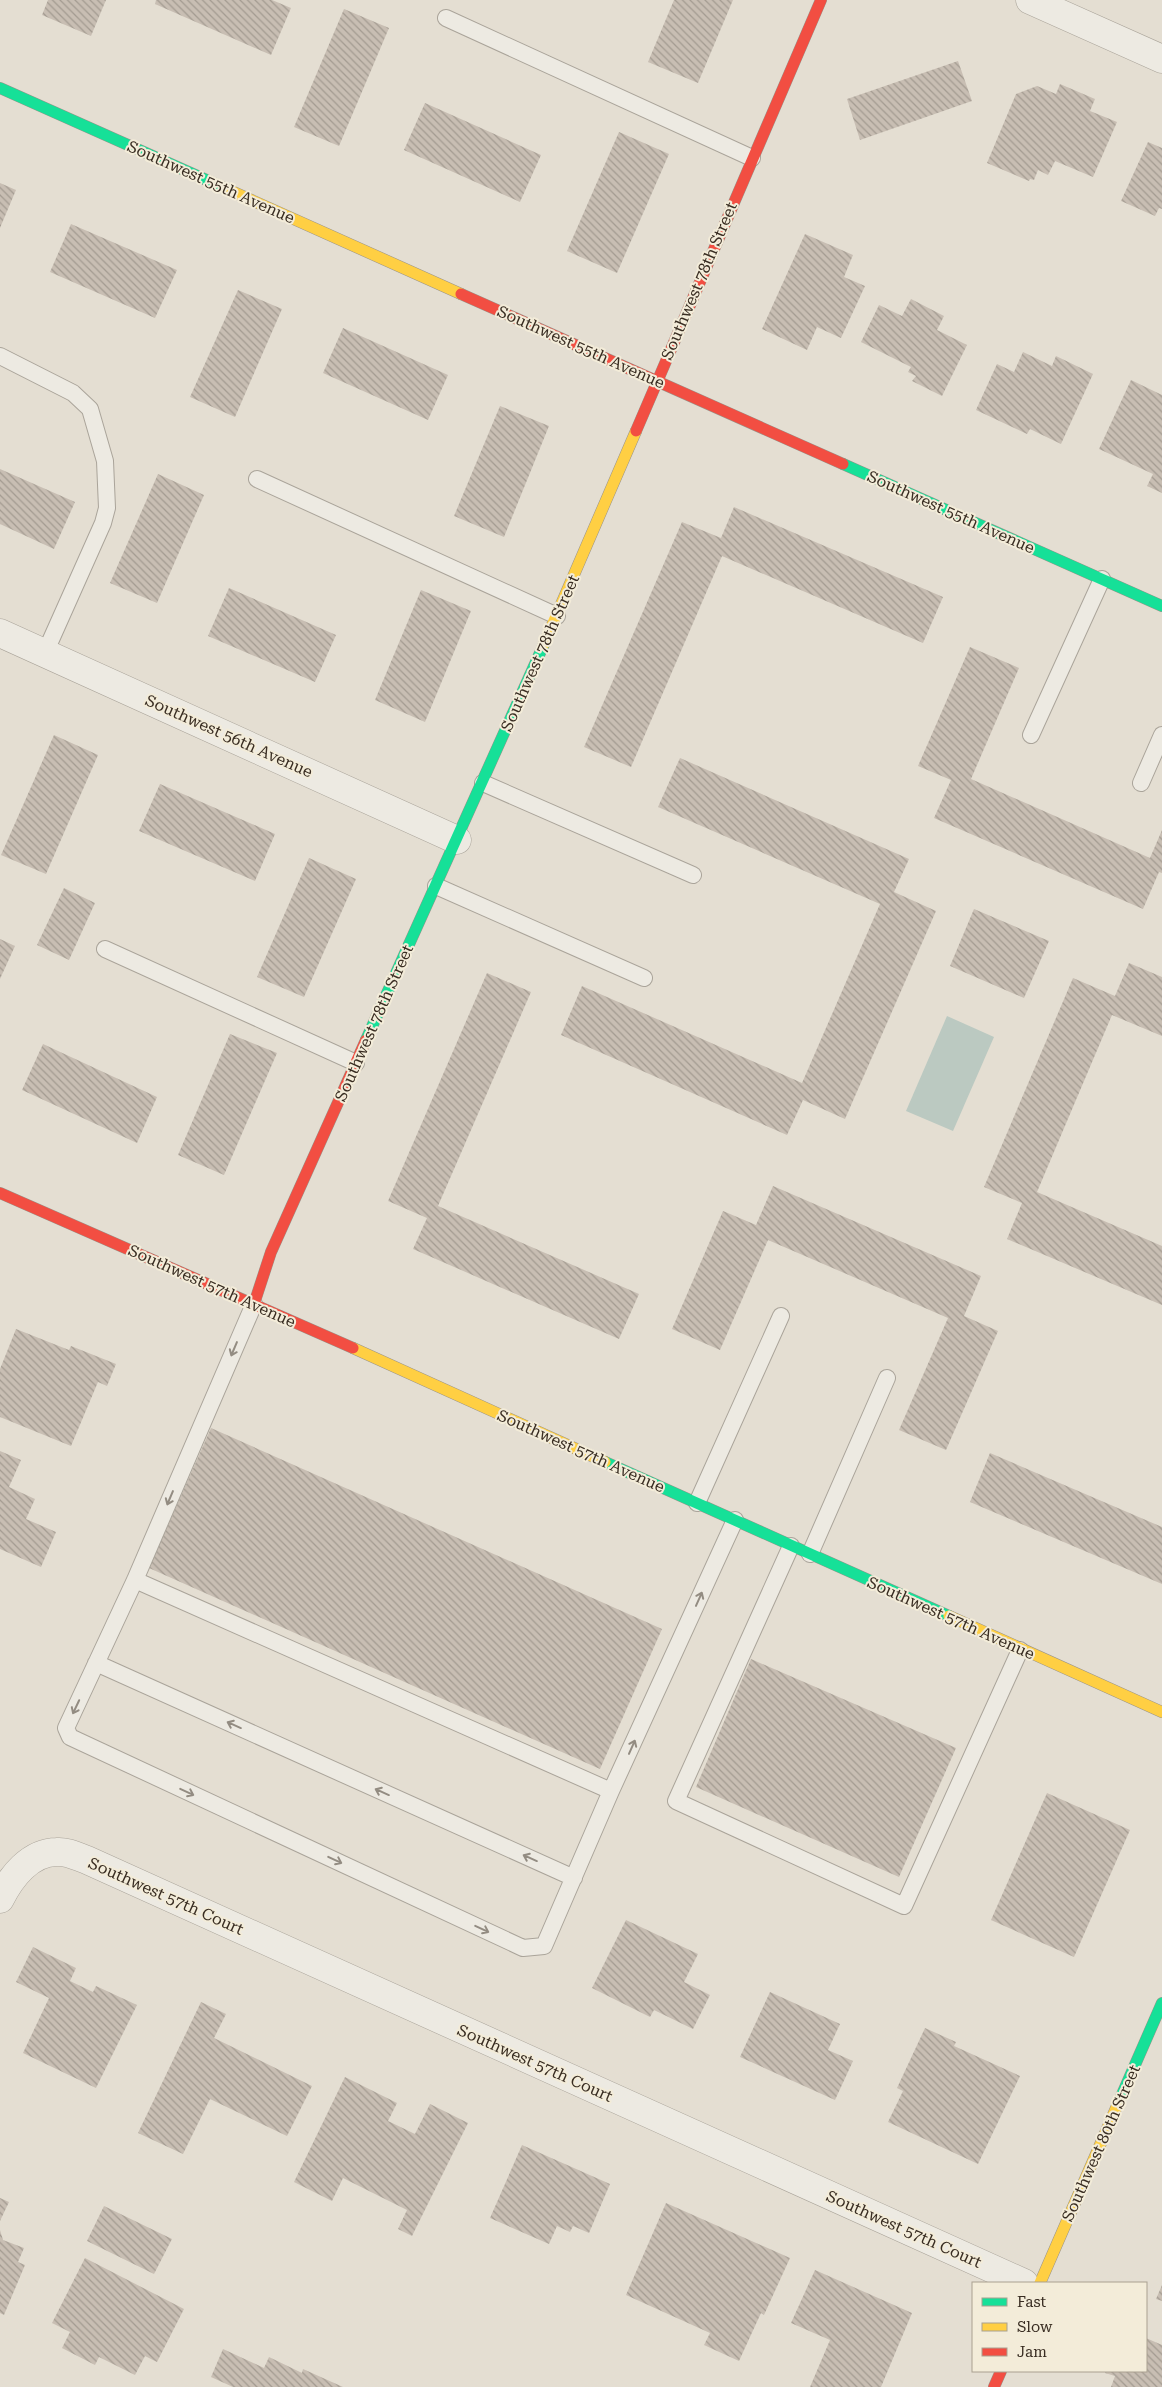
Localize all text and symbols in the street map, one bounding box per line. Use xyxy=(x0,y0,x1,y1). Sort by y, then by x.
street label: Southwest 55th Avenue xyxy=(124,136,298,228)
street label: Southwest 78th Street xyxy=(657,199,741,363)
street label: Southwest 55th Avenue xyxy=(494,301,668,393)
street label: Southwest 55th Avenue xyxy=(864,466,1038,558)
street label: Southwest 78th Street xyxy=(497,572,583,734)
street label: Southwest 56th Avenue xyxy=(142,690,316,782)
street label: Southwest 78th Street xyxy=(331,942,417,1104)
street label: Southwest 57th Avenue xyxy=(125,1240,299,1332)
one-way arrow xyxy=(229,1341,239,1356)
street label: Southwest 57th Avenue xyxy=(494,1405,668,1497)
one-way arrow xyxy=(165,1490,175,1505)
street label: Southwest 57th Avenue xyxy=(864,1572,1038,1664)
one-way arrow xyxy=(694,1592,704,1607)
one-way arrow xyxy=(70,1699,80,1714)
one-way arrow xyxy=(227,1720,242,1729)
one-way arrow xyxy=(627,1740,637,1755)
one-way arrow xyxy=(375,1786,390,1796)
one-way arrow xyxy=(180,1787,195,1797)
street label: Southwest 57th Court xyxy=(85,1853,247,1939)
one-way arrow xyxy=(523,1853,538,1863)
one-way arrow xyxy=(327,1856,342,1866)
one-way arrow xyxy=(474,1925,489,1934)
street label: Southwest 57th Court xyxy=(454,2020,616,2106)
street label: Southwest 80th Street xyxy=(1058,2062,1144,2224)
street label: Southwest 57th Court xyxy=(823,2186,985,2272)
legend xyxy=(972,2282,1147,2372)
text: Fast xyxy=(1017,2293,1047,2311)
text: Slow xyxy=(1017,2318,1053,2336)
text: Jam xyxy=(1017,2343,1047,2361)

